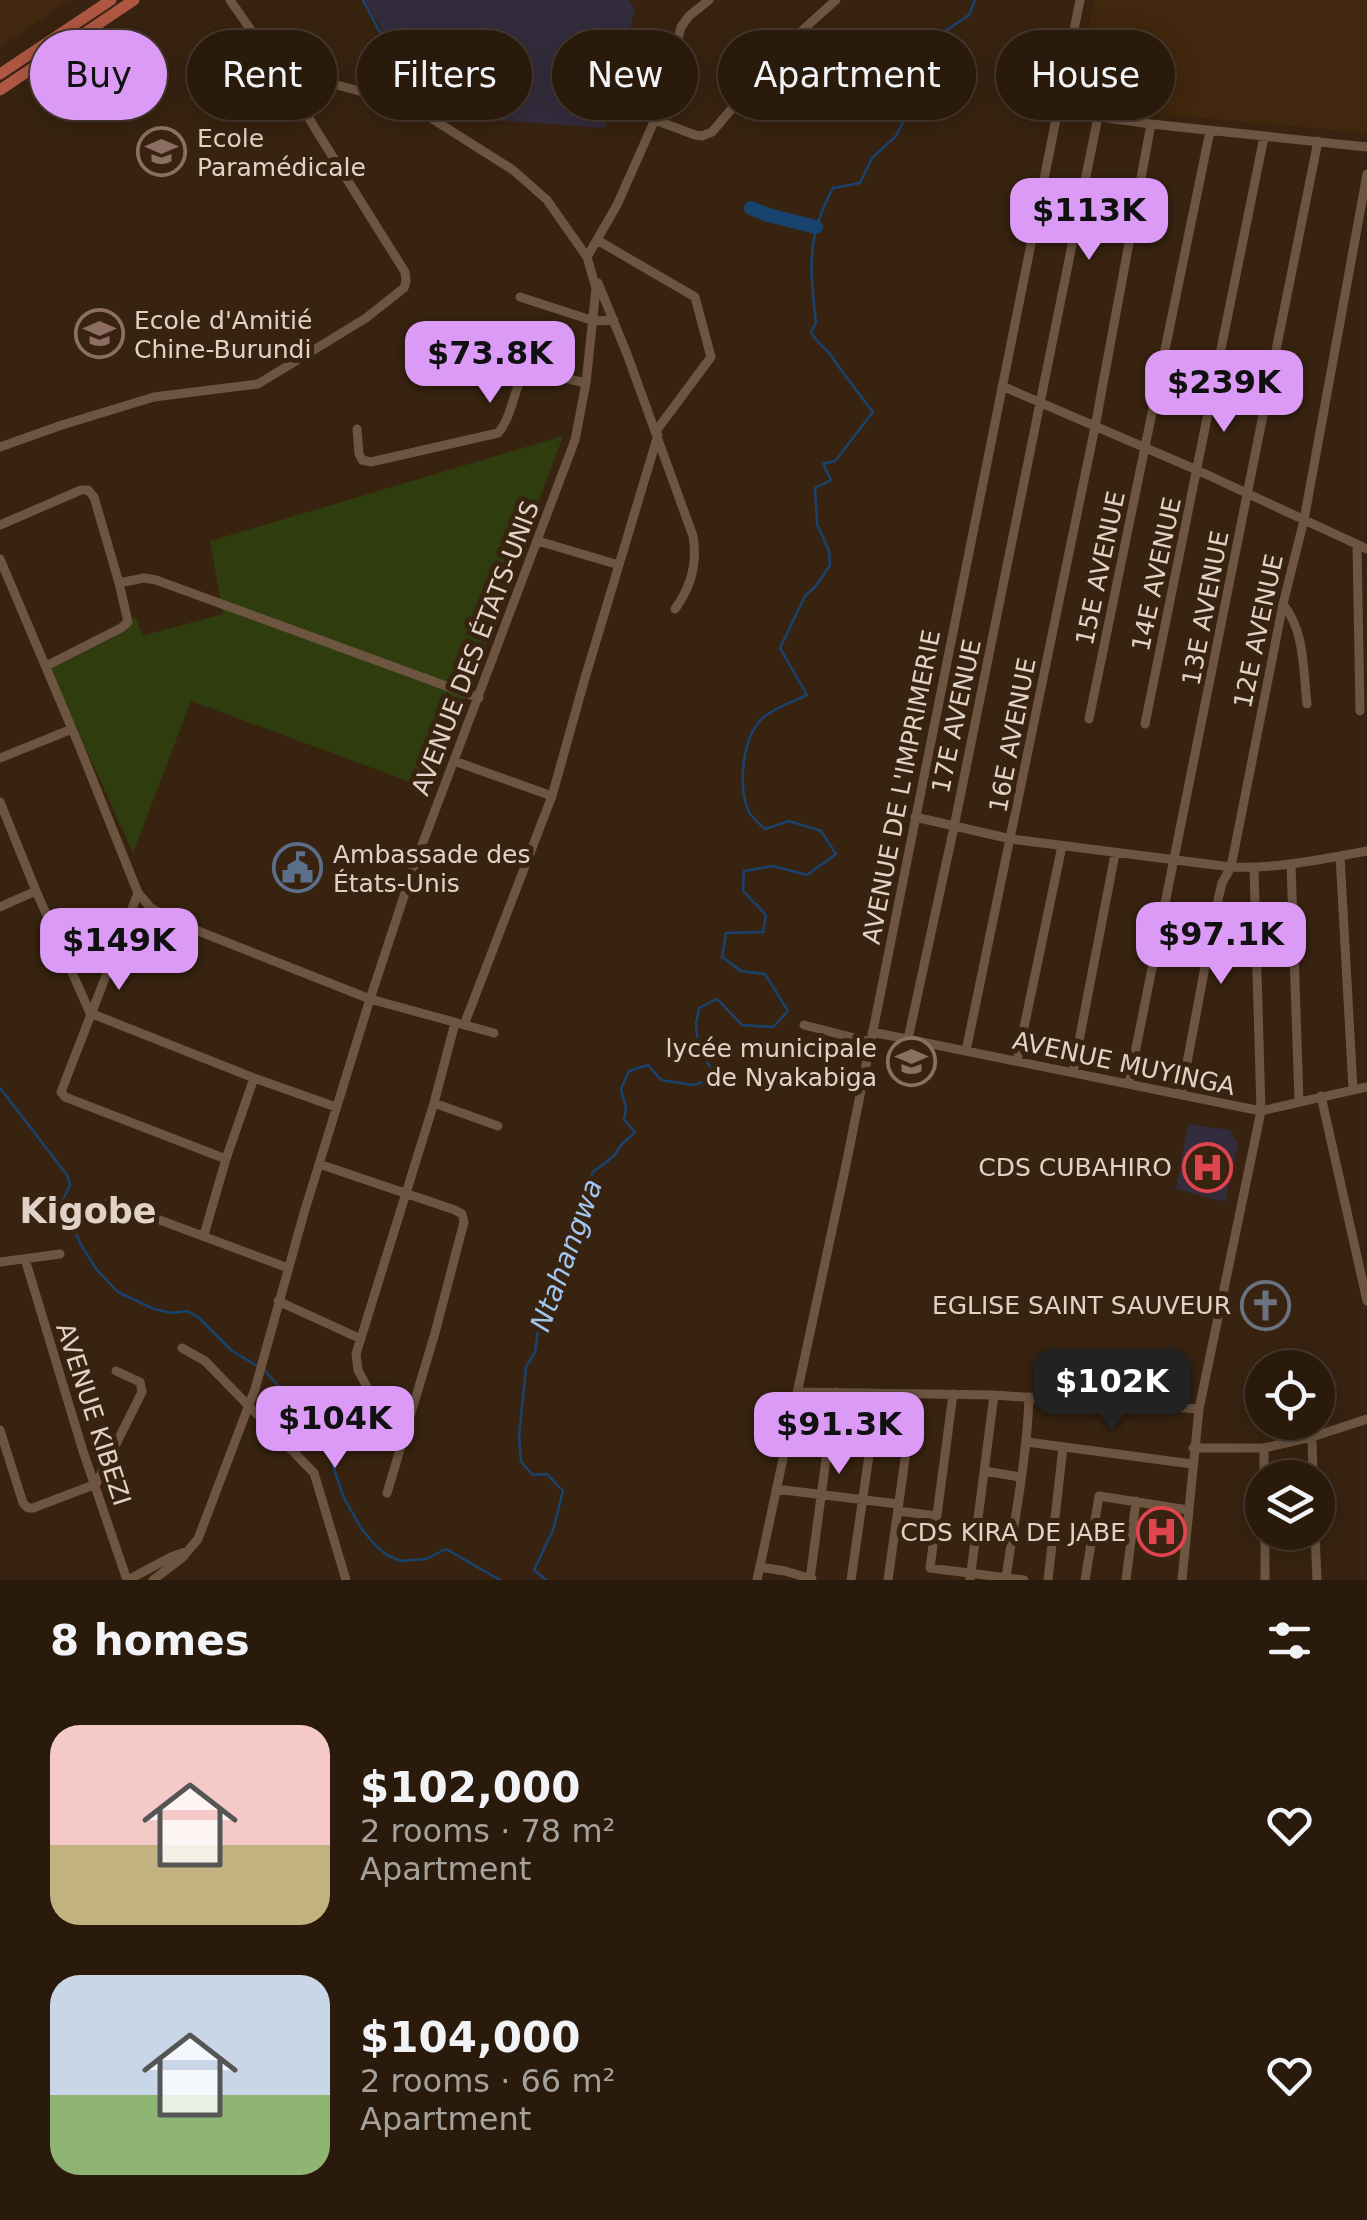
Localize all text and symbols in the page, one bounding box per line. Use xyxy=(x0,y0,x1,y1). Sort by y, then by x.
chip: Buy xyxy=(30,30,167,120)
chip: Rent xyxy=(187,30,337,120)
chip: Filters xyxy=(357,30,532,120)
chip: New xyxy=(552,30,698,120)
chip: Apartment xyxy=(718,30,976,120)
chip: House xyxy=(996,30,1175,120)
place label: Ecole Paramédicale xyxy=(197,124,366,182)
school or university icon: Ecole Paramédicale xyxy=(136,126,188,178)
pin: $113K xyxy=(1019,178,1159,263)
text: $113K xyxy=(1032,191,1146,229)
place label: Ecole d'Amitié Chine-Burundi xyxy=(134,306,312,364)
school or university icon: Ecole d'Amitié Chine-Burundi xyxy=(73,308,125,360)
pin: $73.8K xyxy=(409,321,571,406)
text: $73.8K xyxy=(427,334,553,372)
pin: $239K xyxy=(1154,350,1294,435)
text: $239K xyxy=(1167,363,1281,401)
street label: 15E AVENUE xyxy=(1070,488,1131,648)
street label: 14E AVENUE xyxy=(1126,494,1187,654)
street label: AVENUE DES ÉTATS-UNIS xyxy=(406,497,545,799)
street label: 13E AVENUE xyxy=(1176,528,1235,688)
street label: 12E AVENUE xyxy=(1228,551,1289,711)
street label: AVENUE DE L'IMPRIMERIE xyxy=(857,627,946,947)
street label: 17E AVENUE xyxy=(926,636,987,796)
street label: 16E AVENUE xyxy=(983,655,1042,815)
place label: Ambassade des États-Unis xyxy=(333,840,531,898)
public building icon: Ambassade des États-Unis xyxy=(272,842,324,894)
pin: $97.1K xyxy=(1140,902,1302,987)
pin: $149K xyxy=(49,908,189,993)
text: $97.1K xyxy=(1158,915,1284,953)
text: $149K xyxy=(62,921,176,959)
street label: AVENUE MUYINGA xyxy=(1010,1026,1238,1101)
place label: lycée municipale de Nyakabiga xyxy=(666,1034,877,1092)
school or university icon: lycée municipale de Nyakabiga xyxy=(886,1036,938,1088)
hospital icon: CDS CUBAHIRO xyxy=(1181,1141,1233,1193)
place label: CDS CUBAHIRO xyxy=(978,1153,1172,1182)
water label: Ntahangwa xyxy=(524,1175,609,1336)
district label: Kigobe xyxy=(19,1191,157,1231)
church icon: EGLISE SAINT SAUVEUR xyxy=(1240,1279,1292,1331)
place label: EGLISE SAINT SAUVEUR xyxy=(932,1291,1231,1320)
street label: AVENUE KIBEZI xyxy=(50,1319,137,1509)
pin: $102K xyxy=(1042,1349,1182,1434)
map controls xyxy=(1245,1350,1335,1550)
button: locate xyxy=(1245,1350,1335,1440)
text: $102K xyxy=(1055,1362,1169,1400)
pin: $104K xyxy=(265,1386,405,1471)
pin: $91.3K xyxy=(758,1392,920,1477)
text: $104K xyxy=(278,1399,392,1437)
text: $91.3K xyxy=(776,1405,902,1443)
button: layers xyxy=(1245,1460,1335,1550)
hospital icon: CDS KIRA DE JABE xyxy=(1135,1506,1187,1558)
place label: CDS KIRA DE JABE xyxy=(900,1518,1126,1547)
icon: filters xyxy=(1262,1613,1317,1668)
text: 8 homes xyxy=(50,1616,250,1665)
text: $102,000 xyxy=(360,1763,581,1812)
icon: home xyxy=(130,1765,250,1885)
icon: heart xyxy=(1262,1798,1317,1853)
text: 2 rooms · 78 m² xyxy=(360,1812,615,1850)
text: Apartment xyxy=(360,1850,531,1888)
text: $104,000 xyxy=(360,2013,581,2062)
icon: home xyxy=(130,2015,250,2135)
icon: heart xyxy=(1262,2048,1317,2103)
text: 2 rooms · 66 m² xyxy=(360,2062,615,2100)
text: Apartment xyxy=(360,2100,531,2138)

